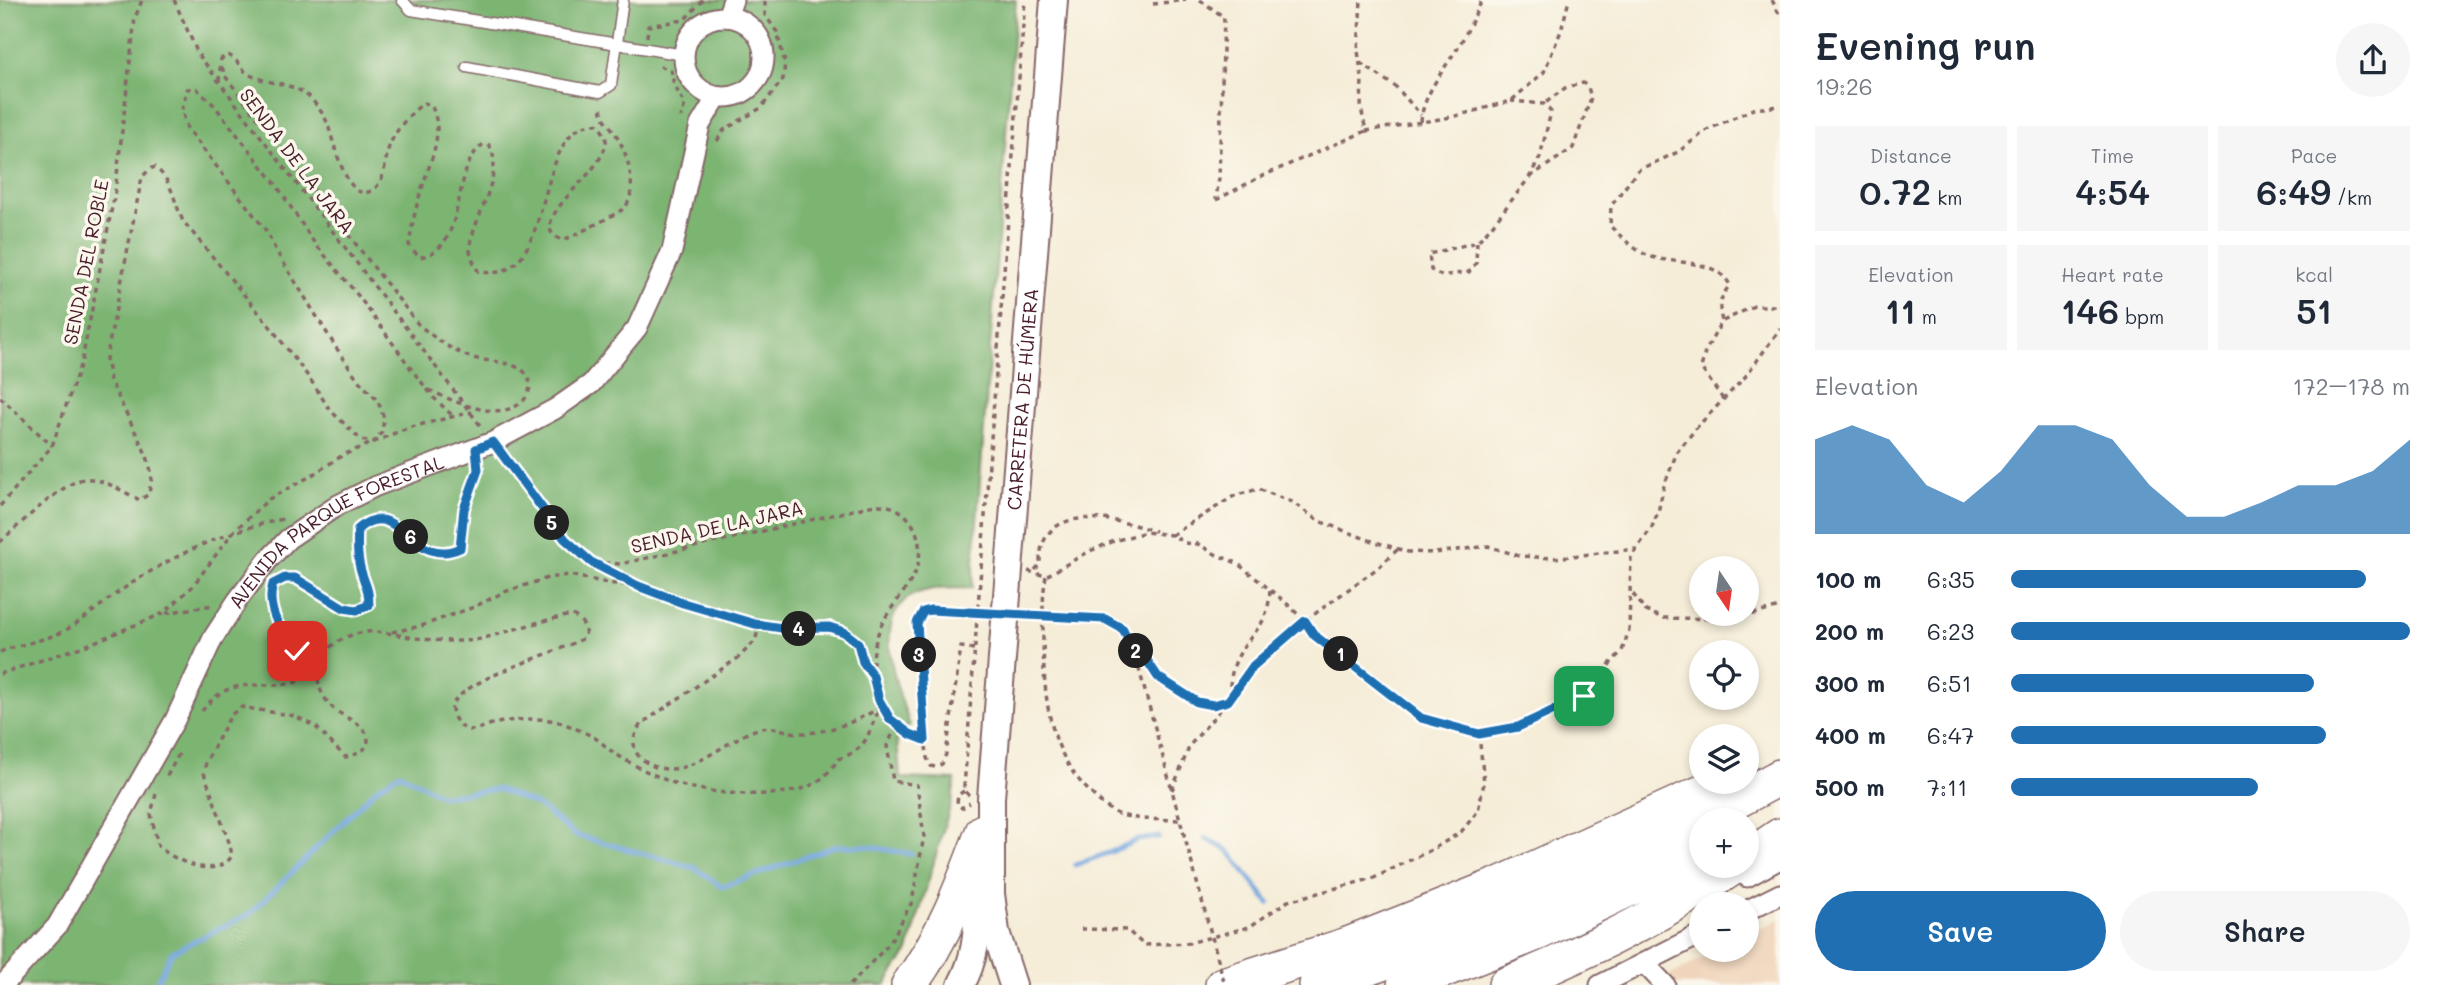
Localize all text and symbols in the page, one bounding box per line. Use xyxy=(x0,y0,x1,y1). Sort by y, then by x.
text: Evening run xyxy=(1815,20,2036,70)
button: share xyxy=(2336,23,2410,97)
text: 19:26 xyxy=(1815,71,1873,101)
street label: SENDA DE LA JARA xyxy=(234,83,360,239)
text: Distance xyxy=(1870,143,1952,168)
text: Time xyxy=(2091,143,2134,168)
text: Pace xyxy=(2291,143,2337,168)
text: 0.72 xyxy=(1859,168,1931,214)
text: 4:54 xyxy=(2075,168,2150,214)
text: 6:49 xyxy=(2256,168,2331,214)
street label: SENDA DEL ROBLE xyxy=(57,177,114,347)
text: km xyxy=(1931,185,1962,210)
text: /km xyxy=(2331,185,2372,210)
text: Elevation xyxy=(1868,262,1953,287)
text: Heart rate xyxy=(2061,262,2164,287)
text: kcal xyxy=(2295,262,2333,287)
street label: CARRETERA DE HÚMERA xyxy=(1001,287,1043,511)
text: 11 xyxy=(1885,287,1916,333)
text: 146 xyxy=(2061,287,2119,333)
text: 51 xyxy=(2296,287,2332,333)
text: m xyxy=(1916,304,1937,329)
text: bpm xyxy=(2119,304,2164,329)
text: Elevation xyxy=(1815,371,1918,401)
text: 172–178 m xyxy=(2293,371,2410,401)
street label: AVENIDA PARQUE FORESTAL xyxy=(223,449,447,613)
street label: SENDA DE LA JARA xyxy=(628,495,805,558)
pin: 5 xyxy=(534,505,570,540)
text: 5 xyxy=(546,510,557,535)
pin: 6 xyxy=(394,520,428,554)
text: 6 xyxy=(405,524,416,549)
north arrow xyxy=(1689,556,1759,626)
map controls xyxy=(1689,556,1759,962)
text: 100 m xyxy=(1815,564,1881,594)
text: 6:35 xyxy=(1927,564,1975,594)
pin: 4 xyxy=(782,612,816,646)
text: 4 xyxy=(792,616,805,641)
text: 200 m xyxy=(1815,616,1884,646)
text: 6:23 xyxy=(1927,616,1974,646)
pin xyxy=(267,621,327,681)
icon: check xyxy=(278,632,316,670)
pin: 2 xyxy=(1118,634,1154,668)
pin: 1 xyxy=(1324,636,1358,672)
pin: 3 xyxy=(902,638,936,672)
text: 2 xyxy=(1130,638,1141,663)
button: locate xyxy=(1689,640,1759,710)
text: 1 xyxy=(1336,641,1345,666)
text: 3 xyxy=(913,642,924,667)
pin xyxy=(1554,666,1614,726)
text: 300 m xyxy=(1815,668,1885,698)
text: 6:51 xyxy=(1927,668,1972,698)
icon: arrive xyxy=(1565,677,1603,715)
text: 400 m xyxy=(1815,720,1886,750)
text: 6:47 xyxy=(1927,720,1974,750)
button: layers xyxy=(1689,724,1759,794)
text: 500 m xyxy=(1815,772,1885,802)
text: 7:11 xyxy=(1927,772,1967,802)
button: + xyxy=(1689,808,1759,878)
button: Save xyxy=(1815,891,2106,971)
button: Share xyxy=(2120,891,2410,971)
button: − xyxy=(1689,892,1759,962)

